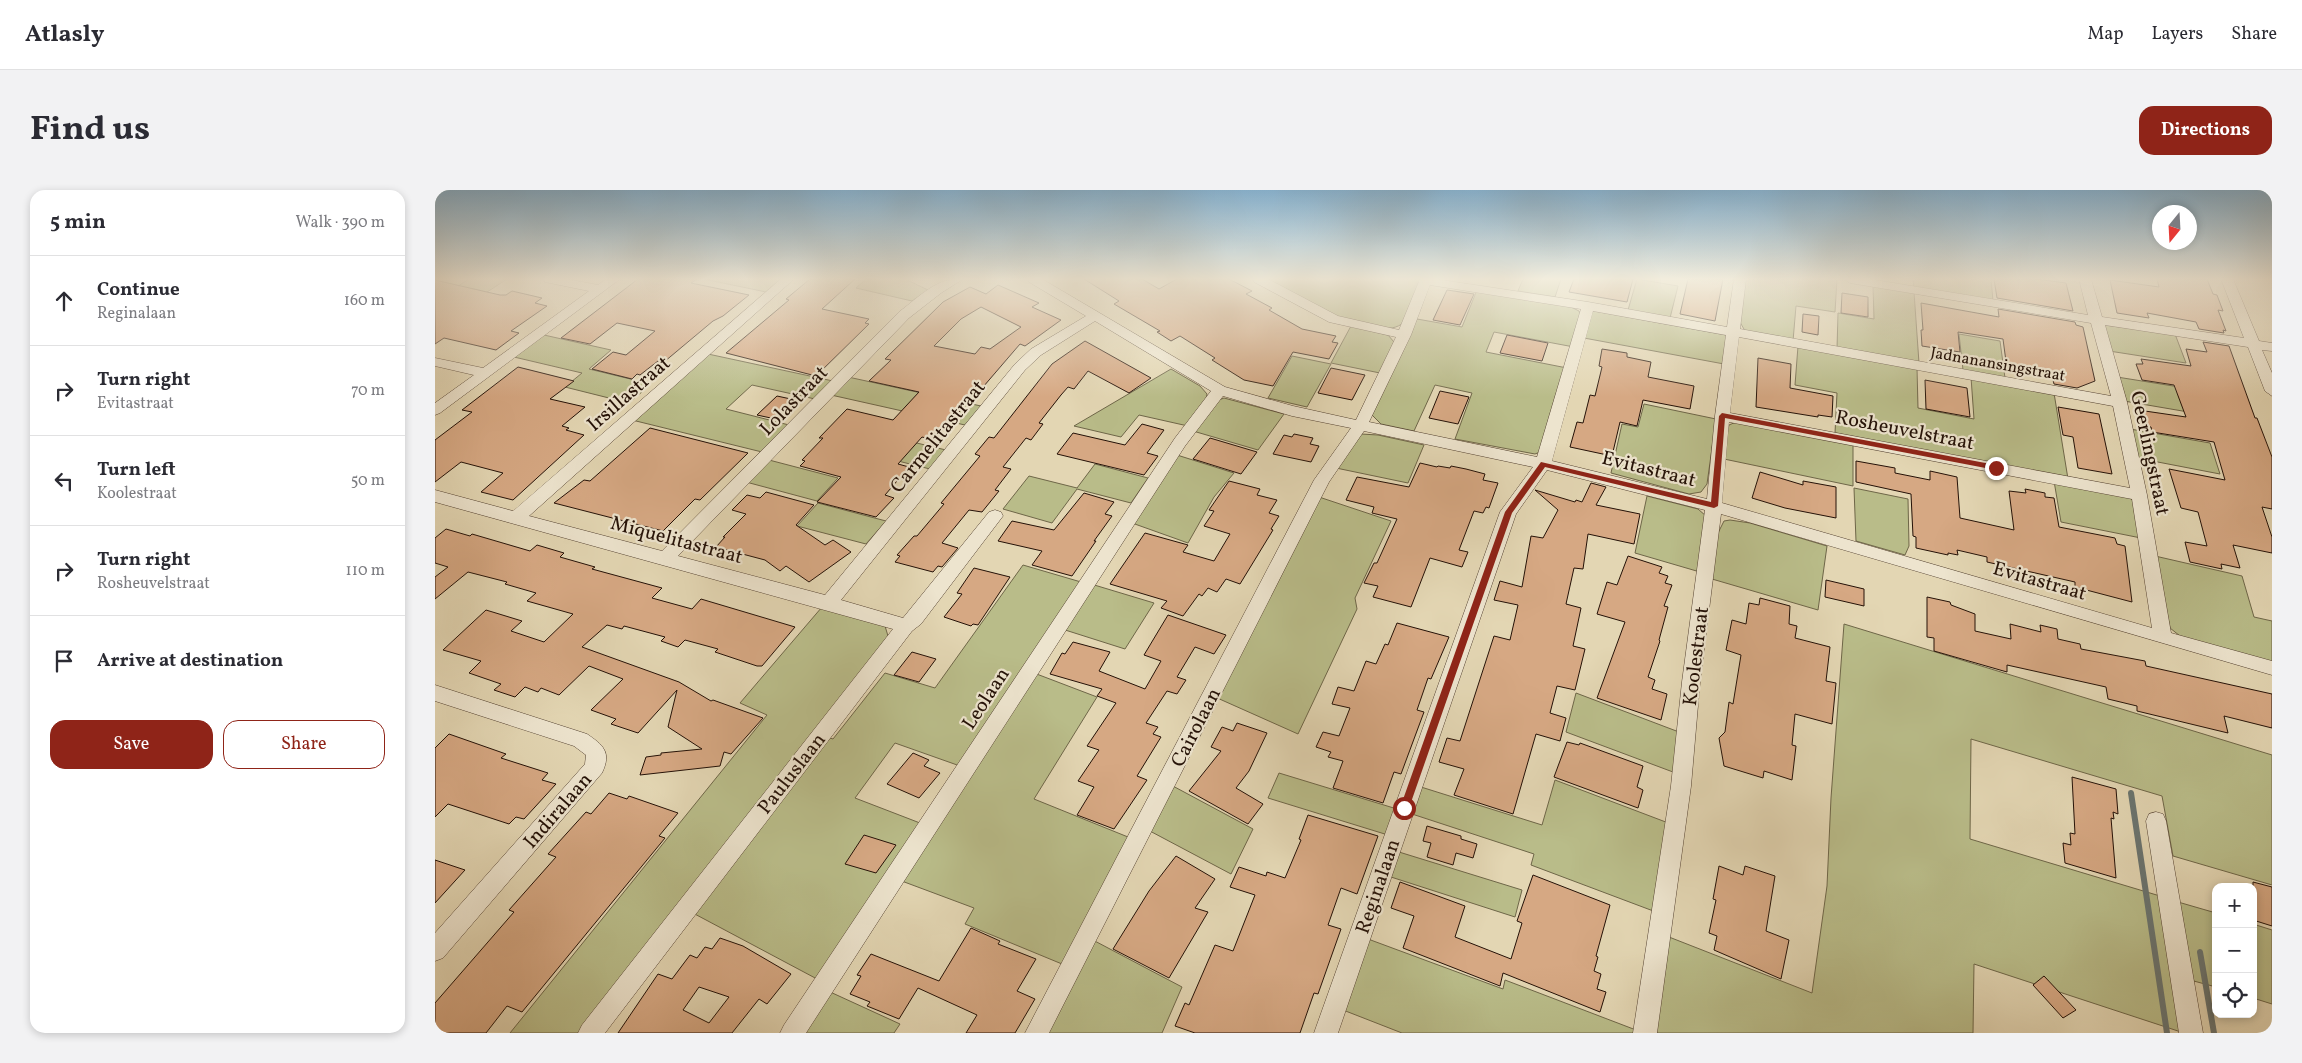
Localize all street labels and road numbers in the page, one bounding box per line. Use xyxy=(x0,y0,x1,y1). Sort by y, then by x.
street label: Jadnanansingstraat xyxy=(1928,342,2067,388)
street label: Irsillastraat xyxy=(581,350,677,439)
street label: Lolastraat xyxy=(754,360,835,443)
street label: Carmelitastraat xyxy=(884,375,993,500)
street label: Geerlingstraat xyxy=(2122,389,2176,518)
street label: Rosheuvelstraat xyxy=(1833,404,1976,458)
street label: Evitastraat xyxy=(1598,445,1699,495)
street label: Miquelitastraat xyxy=(607,510,746,572)
street label: Evitastraat xyxy=(1989,555,2090,609)
street label: Koolestraat xyxy=(1677,605,1717,708)
street label: Leolaan xyxy=(956,663,1017,736)
street label: Cairolaan xyxy=(1165,683,1229,772)
street label: Pauluslaan xyxy=(752,728,833,821)
street label: Indiralaan xyxy=(518,767,599,855)
street label: Reginalaan xyxy=(1350,835,1408,938)

